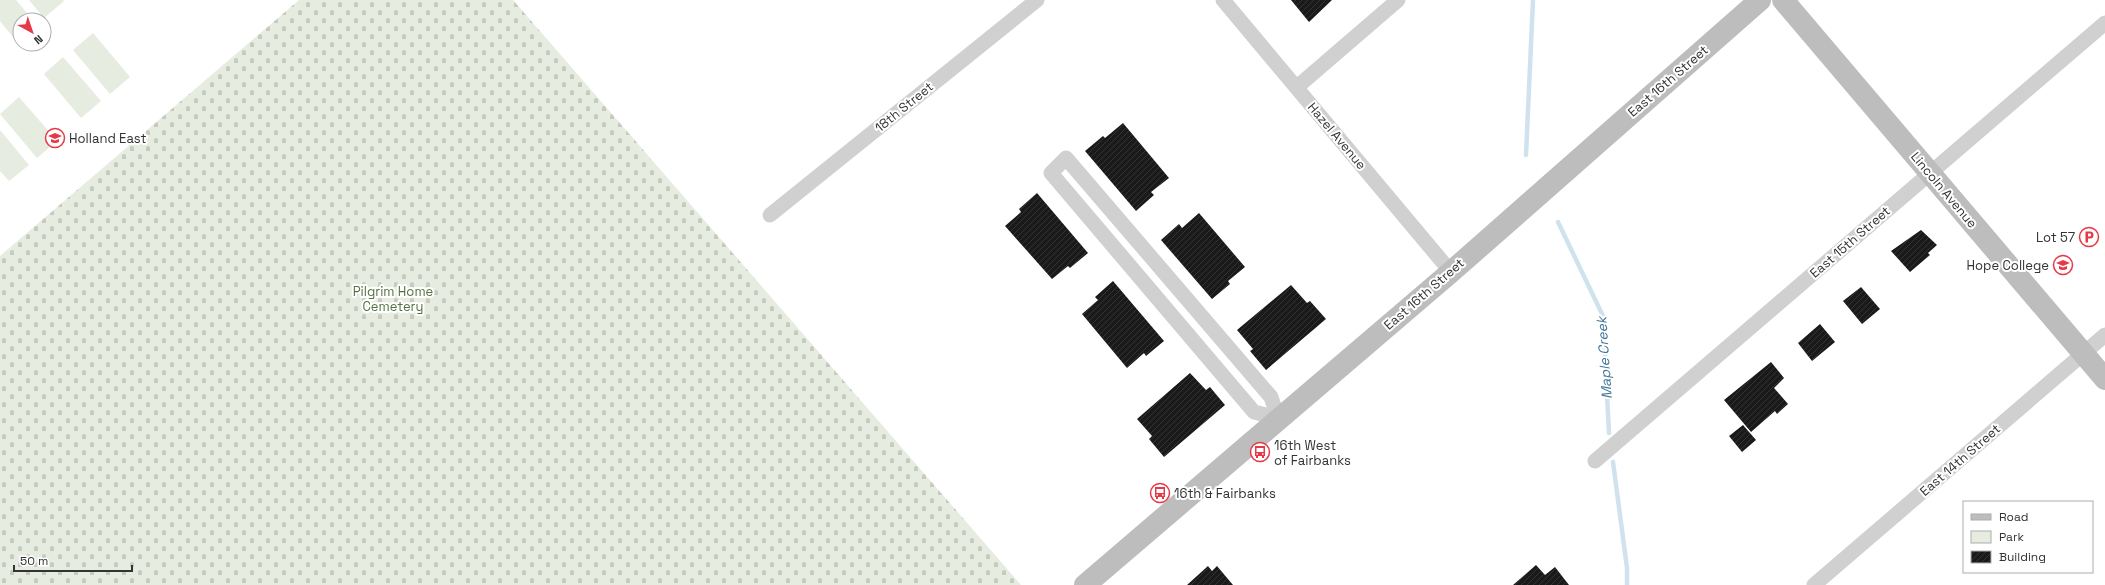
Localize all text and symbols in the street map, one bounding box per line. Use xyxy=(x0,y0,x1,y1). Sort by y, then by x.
north arrow xyxy=(12,12,52,52)
text: N xyxy=(31,32,46,47)
street label: East 16th Street xyxy=(1624,41,1712,121)
street label: 18th Street xyxy=(871,78,937,136)
street label: Hazel Avenue xyxy=(1304,99,1370,173)
school or university icon: Holland East xyxy=(44,127,66,149)
place label: Holland East xyxy=(69,130,147,147)
street label: Lincoln Avenue xyxy=(1907,148,1981,232)
street label: East 15th Street xyxy=(1806,202,1894,282)
parking icon: Lot 57 xyxy=(2078,226,2100,248)
place label: Lot 57 xyxy=(2036,229,2075,246)
street label: East 16th Street xyxy=(1380,254,1468,334)
school or university icon: Hope College xyxy=(2052,254,2074,276)
place label: Hope College xyxy=(1967,257,2049,274)
park label: Pilgrim Home Cemetery xyxy=(353,283,433,315)
water label: Maple Creek xyxy=(1592,315,1616,400)
street label: East 14th Street xyxy=(1916,420,2004,500)
place label: 16th West of Fairbanks xyxy=(1274,437,1351,469)
bus stop icon: 16th West of Fairbanks xyxy=(1249,441,1271,463)
bus stop icon: 16th & Fairbanks xyxy=(1149,482,1171,504)
place label: 16th & Fairbanks xyxy=(1174,485,1276,502)
legend xyxy=(1963,501,2093,573)
text: Road xyxy=(1999,509,2028,525)
text: Park xyxy=(1999,529,2024,545)
scale bar xyxy=(14,547,132,573)
text: Building xyxy=(1999,549,2046,565)
text: 50 m xyxy=(20,553,48,569)

